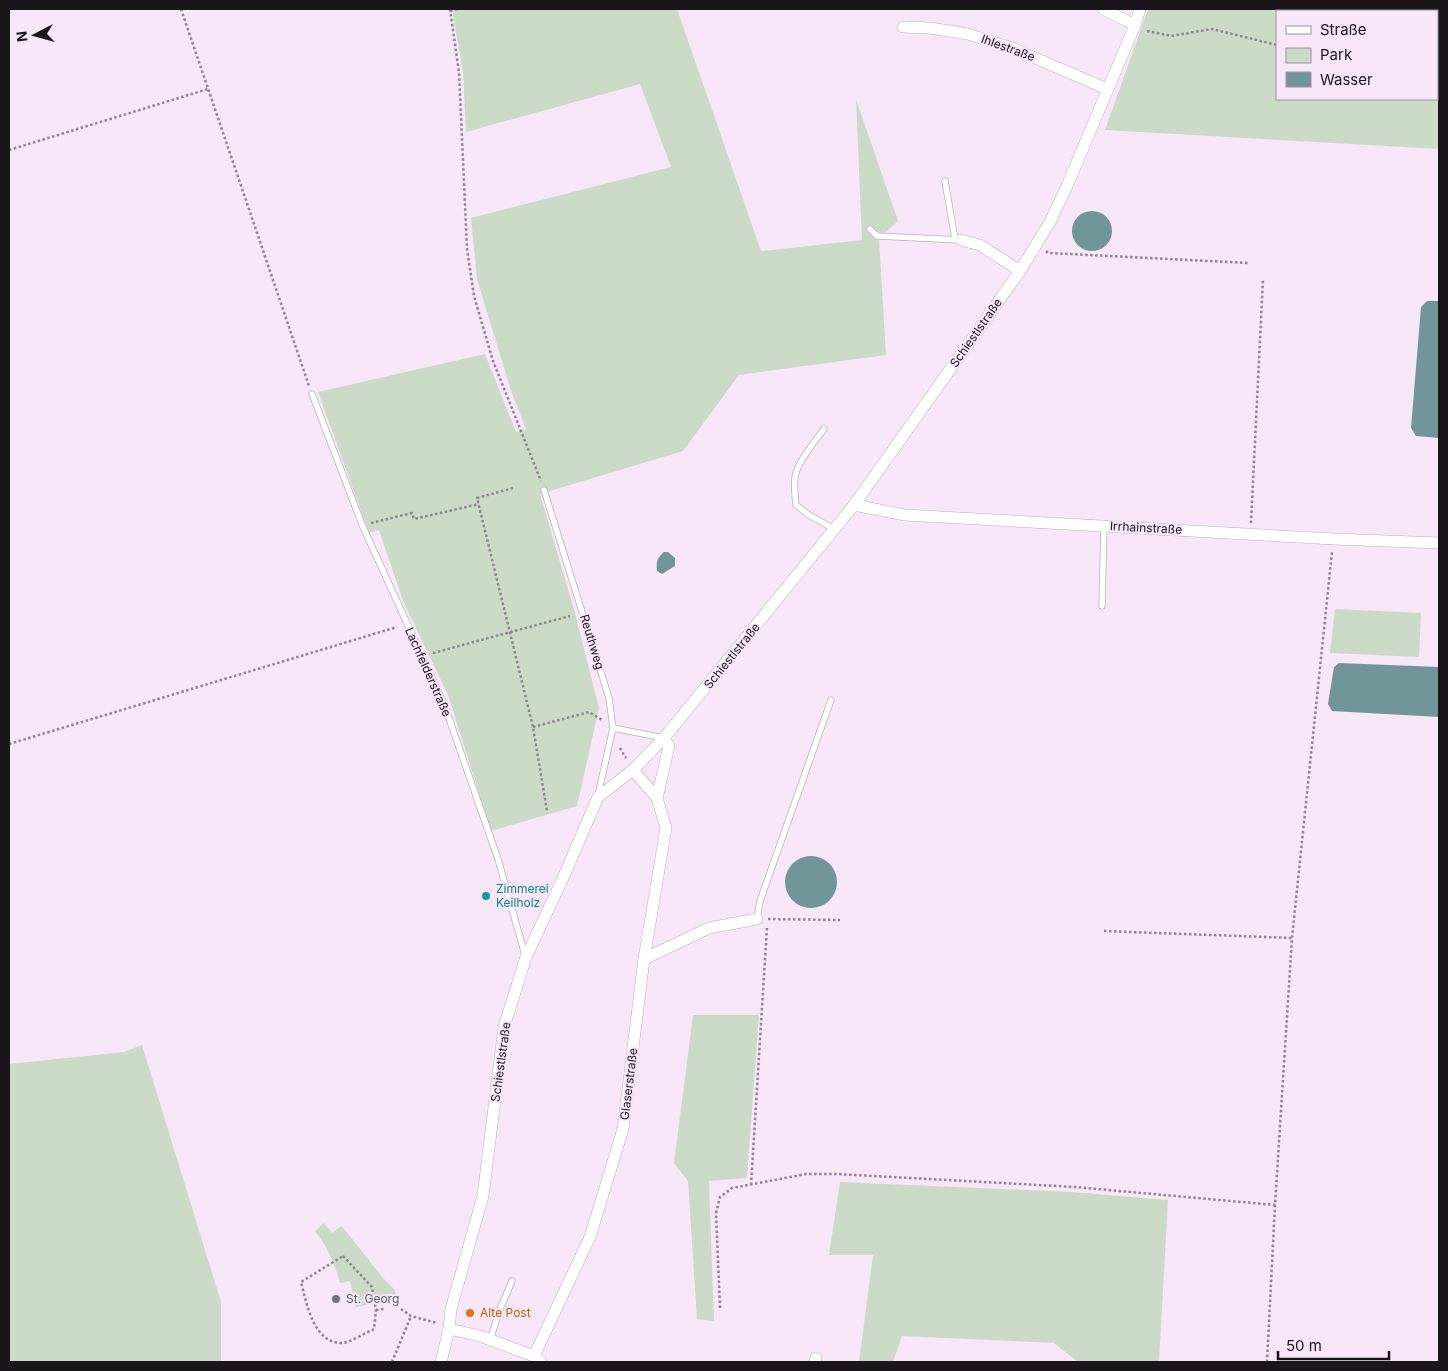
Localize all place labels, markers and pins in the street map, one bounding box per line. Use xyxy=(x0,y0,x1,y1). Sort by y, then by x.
place label: Zimmerei Keilholz xyxy=(496,881,549,910)
marker: Zimmerei Keilholz xyxy=(480,890,492,902)
place label: St. Georg xyxy=(346,1291,399,1306)
marker: St. Georg xyxy=(330,1293,342,1305)
place label: Alte Post xyxy=(480,1305,531,1320)
marker: Alte Post xyxy=(464,1307,476,1319)

